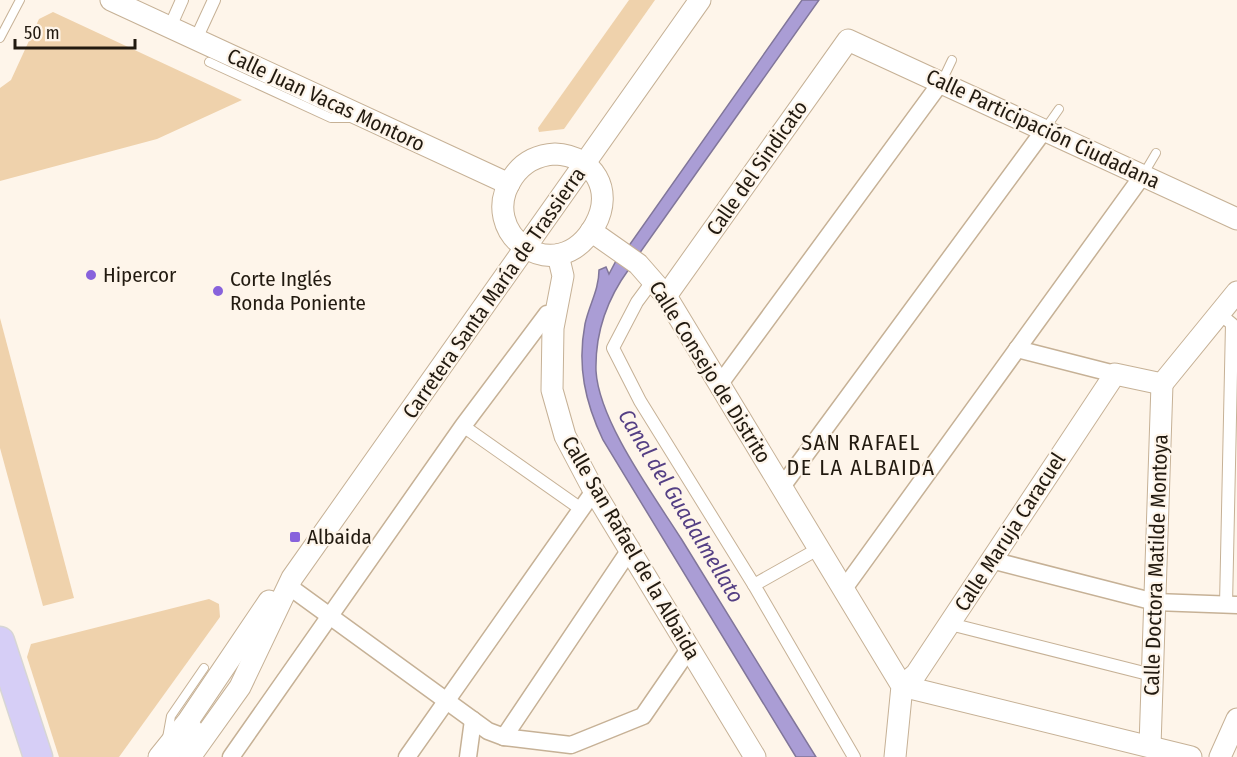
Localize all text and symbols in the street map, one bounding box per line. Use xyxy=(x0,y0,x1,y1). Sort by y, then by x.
scale bar xyxy=(15,12,135,50)
text: 50 m xyxy=(24,22,60,44)
street label: Calle Juan Vacas Montoro xyxy=(223,43,429,157)
street label: Calle Participación Ciudadana xyxy=(922,63,1164,195)
street label: Calle del Sindicato xyxy=(701,95,813,241)
street label: Carretera Santa María de Trassierra xyxy=(397,162,591,424)
place label: Hipercor xyxy=(103,262,177,288)
place label: Corte Inglés Ronda Poniente xyxy=(230,266,366,316)
marker: Hipercor xyxy=(84,268,98,282)
street label: Calle Consejo de Distrito xyxy=(643,276,777,468)
marker: Corte Inglés Ronda Poniente xyxy=(211,284,225,298)
water label: Canal del Guadalmellato xyxy=(612,404,750,608)
district label: SAN RAFAEL DE LA ALBAIDA xyxy=(787,429,935,481)
street label: Calle San Rafael de la Albaida xyxy=(556,431,706,665)
street label: Calle Doctora Matilde Montoya xyxy=(1138,434,1174,696)
street label: Calle Maruja Caracuel xyxy=(949,447,1071,616)
place label: Albaida xyxy=(307,524,372,550)
marker: Albaida xyxy=(288,530,302,544)

